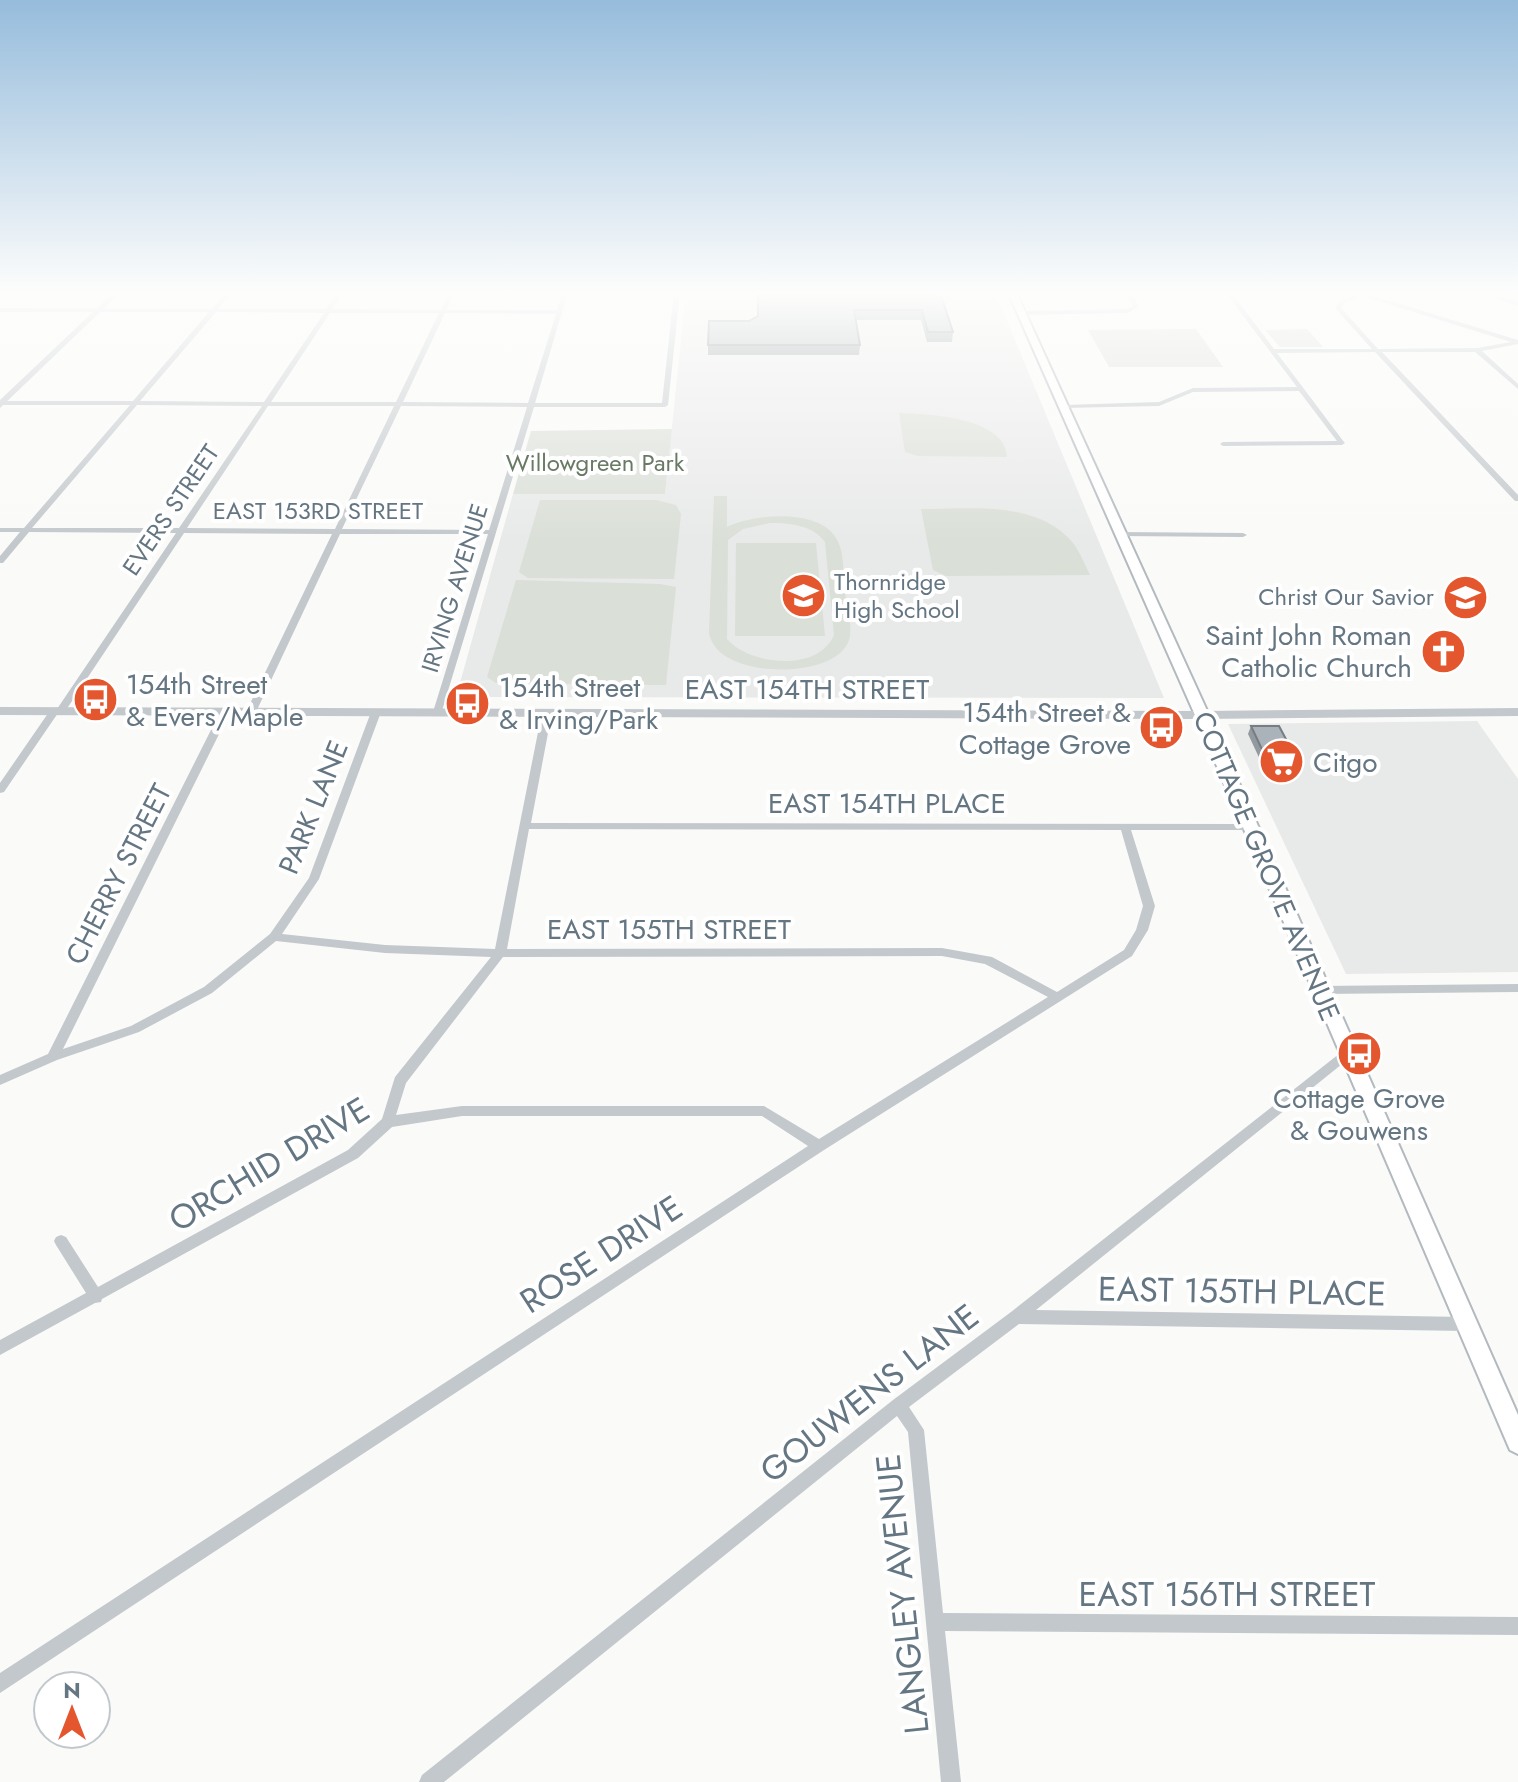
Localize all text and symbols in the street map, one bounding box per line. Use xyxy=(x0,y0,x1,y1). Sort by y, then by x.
street label: EVERS STREET xyxy=(114,437,227,582)
park label: Willowgreen Park xyxy=(506,445,685,480)
street label: EAST 153RD STREET xyxy=(213,493,423,528)
street label: IRVING AVENUE xyxy=(412,499,497,677)
place label: Thornridge High School xyxy=(834,564,960,627)
school or university icon: Thornridge High School xyxy=(779,572,827,620)
school or university icon: Christ Our Savior xyxy=(1441,573,1489,621)
place label: Christ Our Savior xyxy=(1258,579,1435,614)
place label: Saint John Roman Catholic Church xyxy=(1205,615,1412,688)
church icon: Saint John Roman Catholic Church xyxy=(1419,627,1467,675)
place label: 154th Street & Evers/Maple xyxy=(126,664,303,737)
place label: 154th Street & Irving/Park xyxy=(499,667,659,740)
street label: EAST 154TH STREET xyxy=(685,669,929,710)
bus stop icon: 154th Street & Evers/Maple xyxy=(71,676,119,724)
bus stop icon: 154th Street & Irving/Park xyxy=(444,679,492,727)
place label: 154th Street & Cottage Grove xyxy=(959,692,1131,765)
bus stop icon: 154th Street & Cottage Grove xyxy=(1138,704,1186,752)
street label: COTTAGE GROVE AVENUE xyxy=(1183,705,1350,1027)
street label: PARK LANE xyxy=(268,734,359,880)
supermarket icon: Citgo xyxy=(1258,738,1306,786)
place label: Citgo xyxy=(1313,742,1377,783)
street label: CHERRY STREET xyxy=(55,777,182,972)
street label: EAST 154TH PLACE xyxy=(768,783,1006,824)
street label: EAST 155TH STREET xyxy=(547,909,791,950)
bus stop icon: Cottage Grove & Gouwens xyxy=(1335,1030,1383,1078)
place label: Cottage Grove & Gouwens xyxy=(1273,1078,1445,1151)
street label: ORCHID DRIVE xyxy=(159,1085,379,1244)
street label: ROSE DRIVE xyxy=(510,1183,692,1325)
street label: EAST 155TH PLACE xyxy=(1098,1264,1386,1319)
street label: GOUWENS LANE xyxy=(749,1292,989,1495)
street label: LANGLEY AVENUE xyxy=(863,1452,942,1736)
street label: EAST 156TH STREET xyxy=(1079,1570,1376,1619)
north arrow xyxy=(32,1670,112,1750)
text: N xyxy=(63,1674,81,1706)

